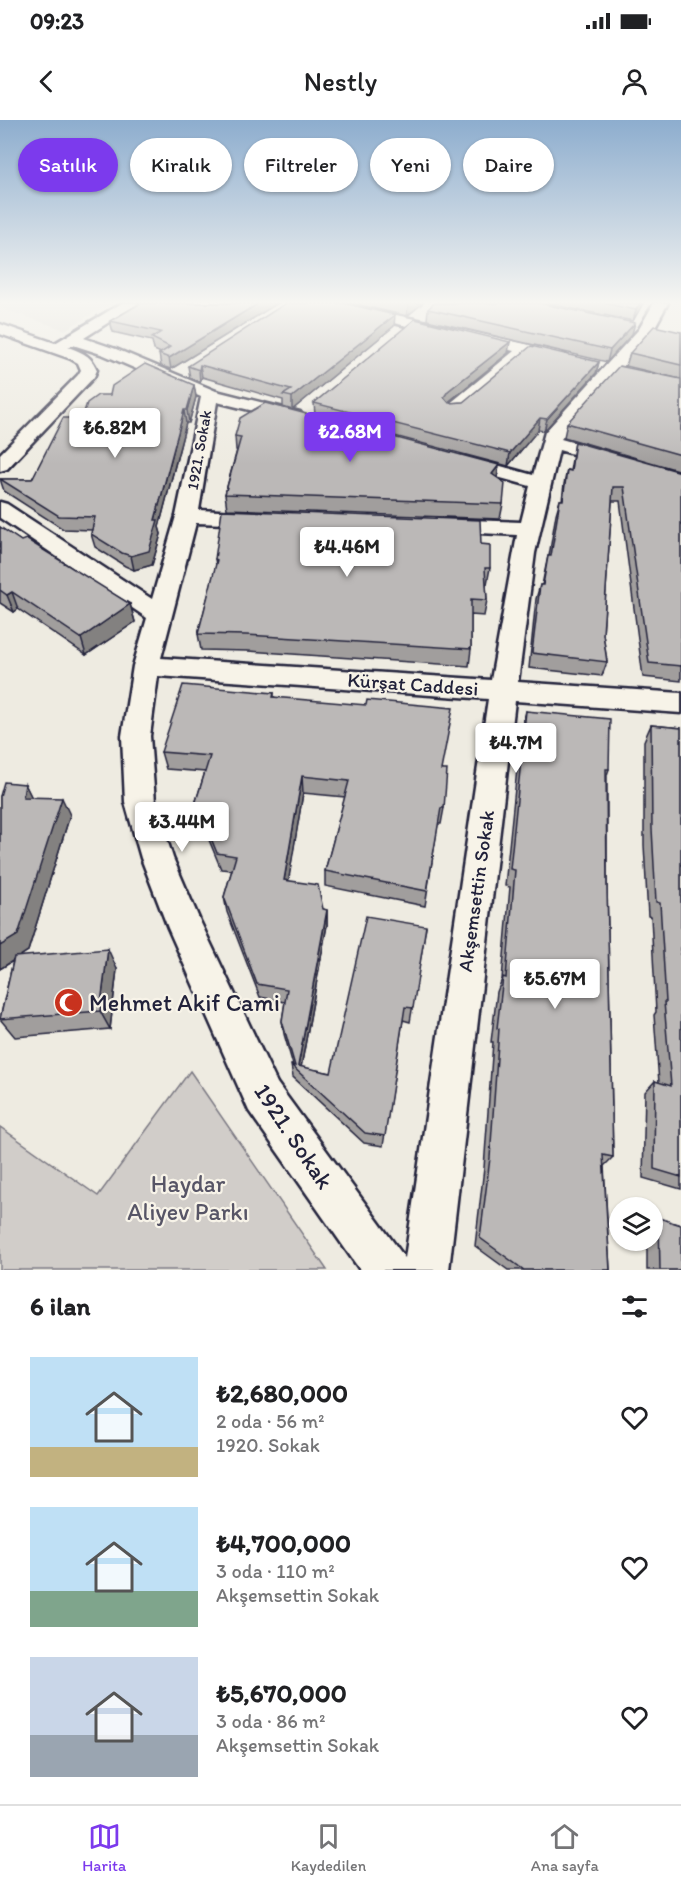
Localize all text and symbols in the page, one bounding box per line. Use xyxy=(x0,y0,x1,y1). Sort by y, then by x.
text: 09:23 xyxy=(30,8,84,35)
icon: back xyxy=(30,65,63,98)
text: Nestly xyxy=(304,65,377,98)
icon: person xyxy=(618,65,651,98)
chip: Satılık xyxy=(18,138,118,192)
chip: Kiralık xyxy=(130,138,232,192)
chip: Filtreler xyxy=(244,138,358,192)
chip: Yeni xyxy=(370,138,451,192)
chip: Daire xyxy=(463,138,554,192)
pin: ₺6.82M xyxy=(66,408,164,459)
street label: 1921. Sokak xyxy=(183,409,215,491)
pin: ₺2.68M xyxy=(301,412,399,463)
text: ₺6.82M xyxy=(83,415,147,439)
text: ₺2.68M xyxy=(318,419,382,443)
pin: ₺4.46M xyxy=(298,527,396,578)
text: ₺4.46M xyxy=(314,534,380,558)
street label: Kürşat Caddesi xyxy=(347,667,479,701)
pin: ₺4.7M xyxy=(474,723,558,774)
text: ₺4.7M xyxy=(489,730,543,754)
pin: ₺3.44M xyxy=(133,802,231,853)
street label: Akşemsettin Sokak xyxy=(453,808,499,973)
text: ₺3.44M xyxy=(149,809,215,833)
pin: ₺5.67M xyxy=(506,959,604,1010)
text: ₺5.67M xyxy=(524,966,586,990)
mosque icon: Mehmet Akif Cami xyxy=(52,986,84,1018)
place label: Mehmet Akif Cami xyxy=(89,988,280,1017)
street label: 1921. Sokak xyxy=(248,1078,340,1194)
park label: Haydar Aliyev Parkı xyxy=(127,1169,249,1226)
map controls xyxy=(609,1197,663,1251)
button: layers xyxy=(609,1197,663,1251)
text: 6 ilan xyxy=(30,1290,90,1322)
icon: filters xyxy=(618,1290,651,1323)
text: ₺2,680,000 xyxy=(216,1377,348,1409)
icon: home xyxy=(78,1381,150,1453)
icon: heart xyxy=(618,1401,651,1434)
text: 2 oda · 56 m² xyxy=(216,1409,325,1433)
text: 1920. Sokak xyxy=(216,1433,320,1457)
text: ₺4,700,000 xyxy=(216,1527,351,1559)
icon: home xyxy=(78,1531,150,1603)
icon: heart xyxy=(618,1551,651,1584)
text: 3 oda · 110 m² xyxy=(216,1559,335,1583)
text: Akşemsettin Sokak xyxy=(216,1583,379,1607)
text: ₺5,670,000 xyxy=(216,1677,347,1709)
icon: home xyxy=(78,1681,150,1753)
icon: heart xyxy=(618,1701,651,1734)
text: 3 oda · 86 m² xyxy=(216,1709,325,1733)
text: Akşemsettin Sokak xyxy=(216,1733,379,1757)
tab: Harita xyxy=(82,1820,126,1875)
tab: Kaydedilen xyxy=(291,1820,366,1875)
tab: Ana sayfa xyxy=(531,1820,599,1875)

